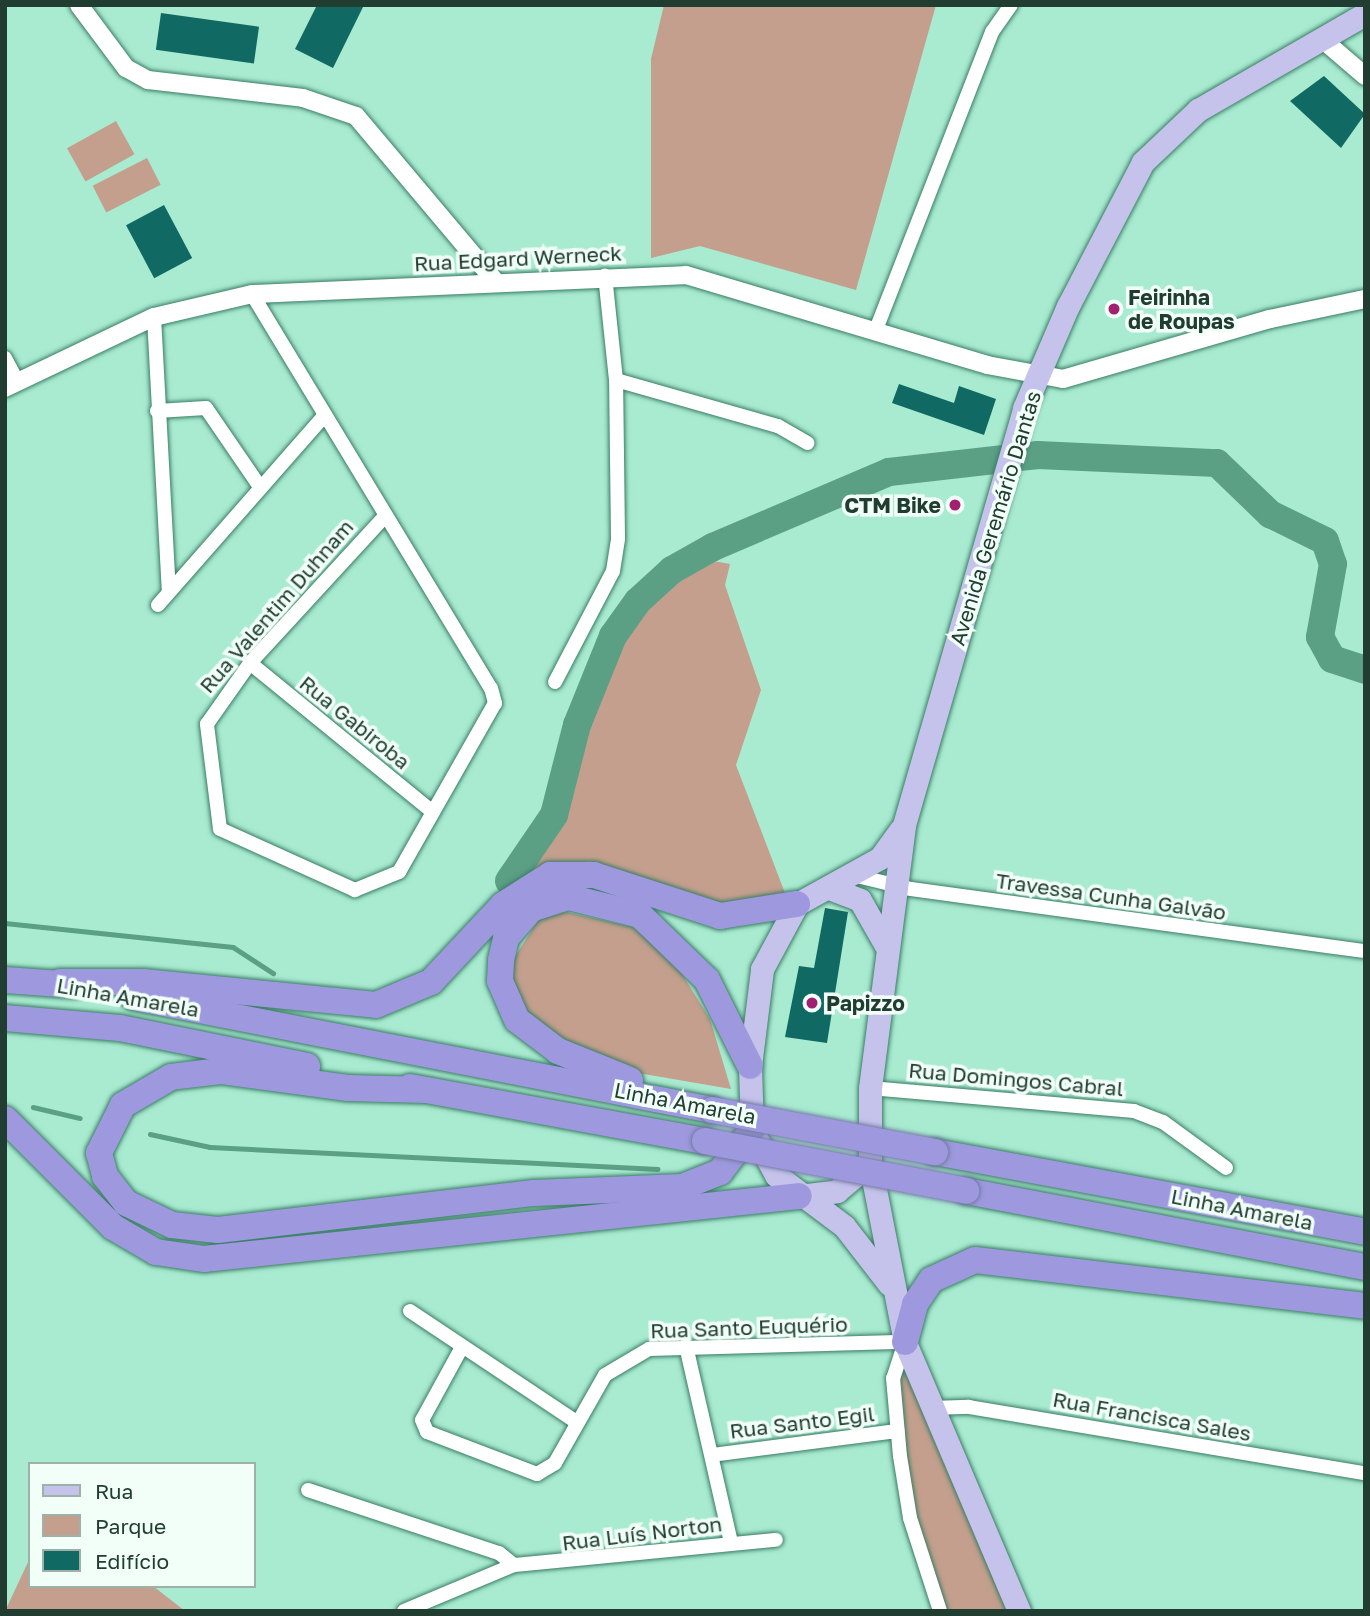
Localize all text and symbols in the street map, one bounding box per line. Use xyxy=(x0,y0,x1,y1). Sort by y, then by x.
street label: Rua Edgard Werneck xyxy=(413,240,623,276)
place label: Feirinha de Roupas xyxy=(1128,284,1235,334)
marker: Feirinha de Roupas xyxy=(1106,301,1122,317)
street label: Avenida Geremário Dantas xyxy=(944,388,1046,648)
place label: CTM Bike xyxy=(844,492,941,518)
marker: CTM Bike xyxy=(947,497,963,513)
street label: Rua Valentim Duhnam xyxy=(194,514,358,698)
street label: Rua Gabiroba xyxy=(295,670,415,774)
street label: Travessa Cunha Galvão xyxy=(994,867,1228,925)
street label: Linha Amarela xyxy=(55,972,201,1022)
place label: Papizzo xyxy=(826,990,905,1016)
marker: Papizzo xyxy=(804,995,820,1011)
street label: Rua Domingos Cabral xyxy=(907,1057,1125,1101)
street label: Linha Amarela xyxy=(612,1077,758,1129)
street label: Linha Amarela xyxy=(1169,1183,1315,1235)
street label: Rua Santo Euquério xyxy=(650,1311,848,1343)
street label: Rua Francisca Sales xyxy=(1051,1386,1253,1446)
street label: Rua Santo Egil xyxy=(728,1401,876,1443)
legend xyxy=(28,1462,256,1588)
text: Rua xyxy=(95,1478,133,1504)
street label: Rua Luís Norton xyxy=(561,1511,723,1555)
text: Parque xyxy=(95,1513,166,1539)
text: Edifício xyxy=(95,1548,169,1574)

